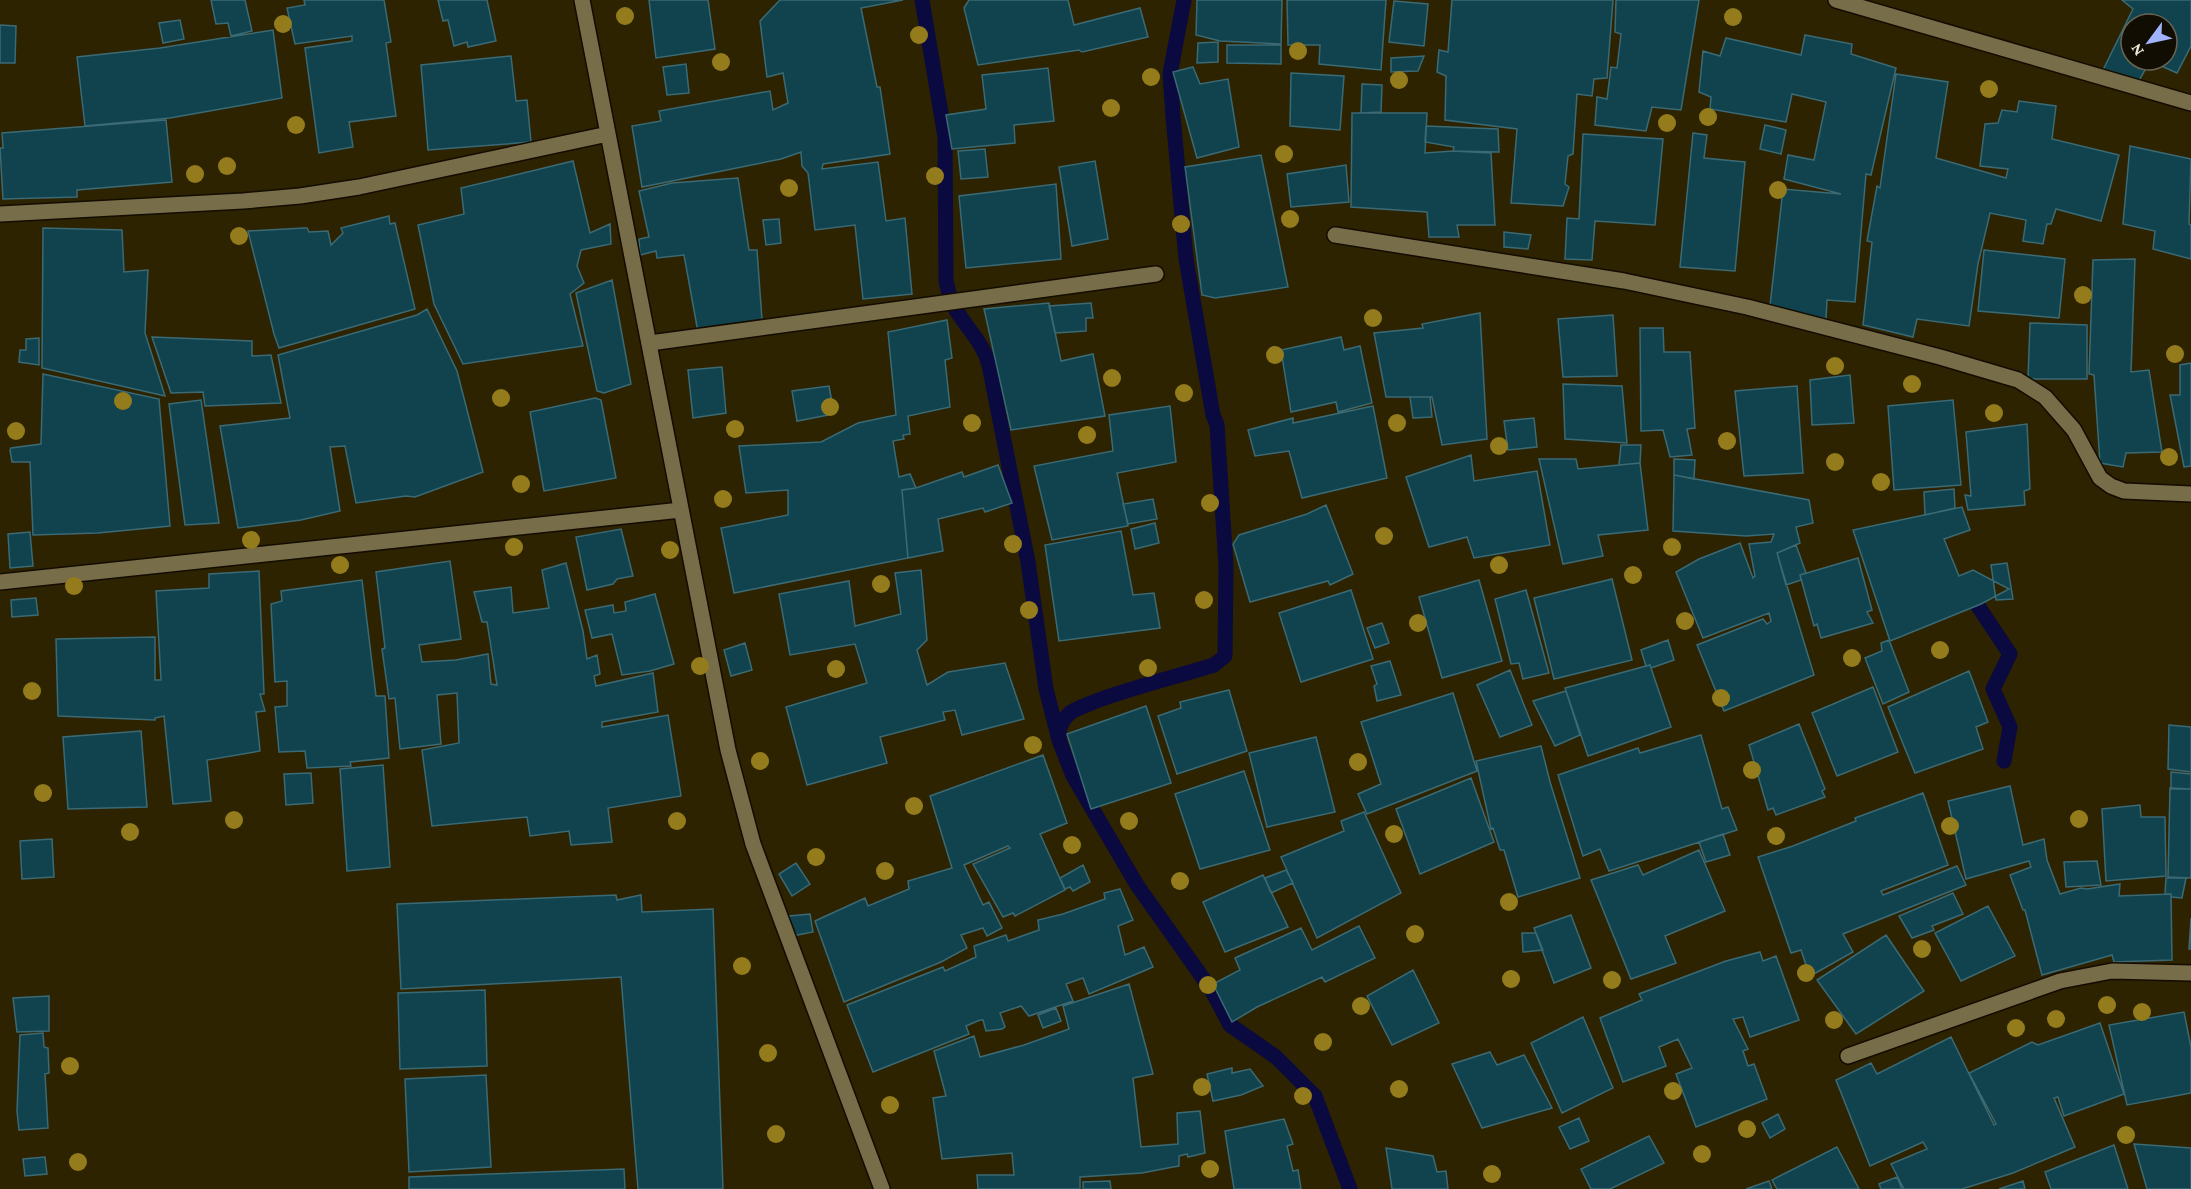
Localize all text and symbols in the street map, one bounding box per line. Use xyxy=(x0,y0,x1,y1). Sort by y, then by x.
north arrow xyxy=(2119,12,2179,72)
text: N xyxy=(2127,41,2147,59)

